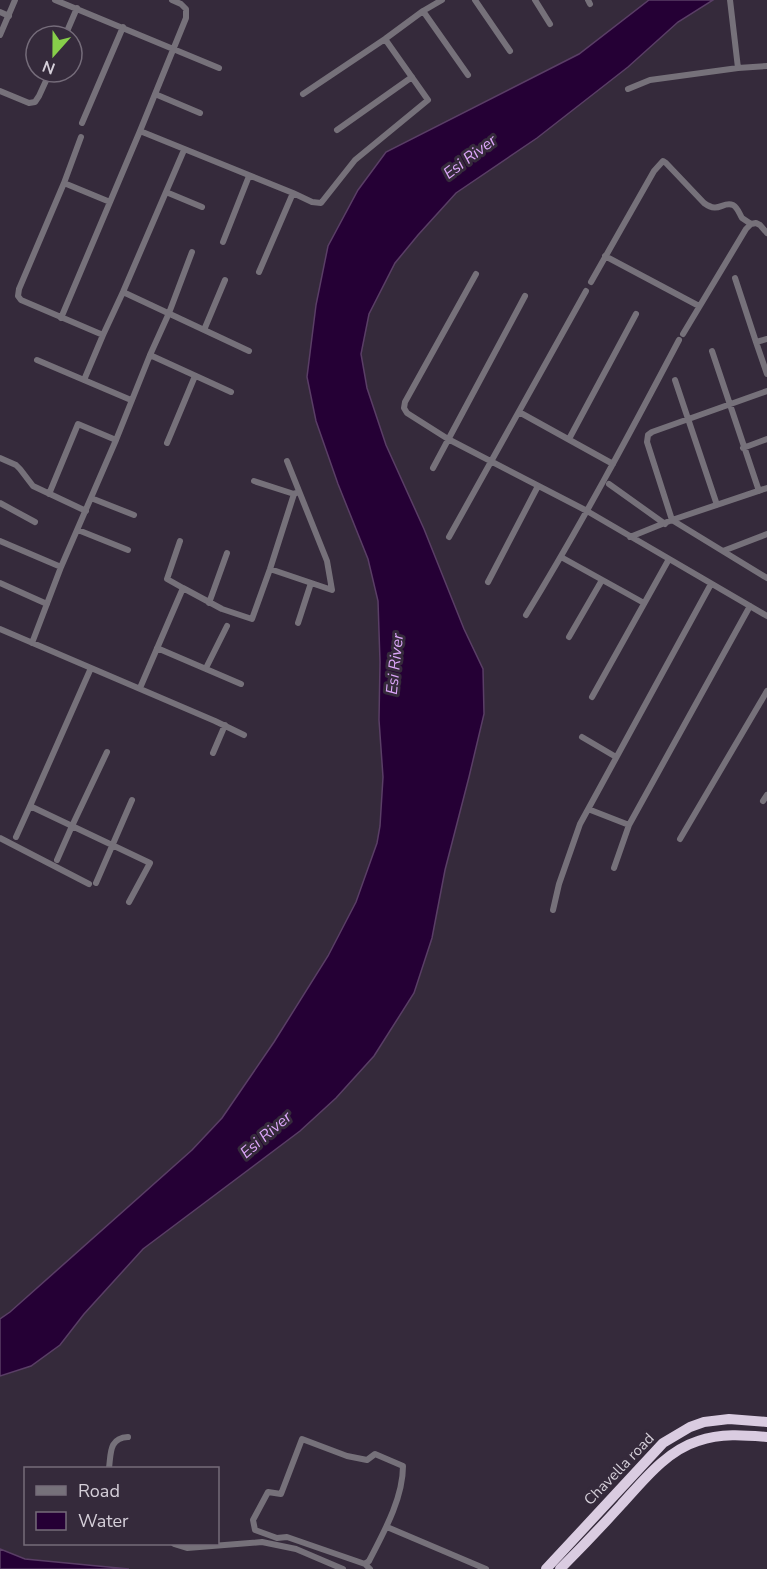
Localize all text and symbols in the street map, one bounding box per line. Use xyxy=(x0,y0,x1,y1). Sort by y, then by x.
north arrow xyxy=(24,24,84,84)
text: N xyxy=(39,55,59,79)
water label: Esi River xyxy=(439,129,502,184)
water label: Esi River xyxy=(381,631,409,696)
water label: Esi River xyxy=(236,1106,297,1163)
street label: Chavella road xyxy=(579,1429,659,1509)
legend xyxy=(24,1467,219,1545)
text: Road xyxy=(78,1479,120,1503)
text: Water xyxy=(78,1509,129,1533)

